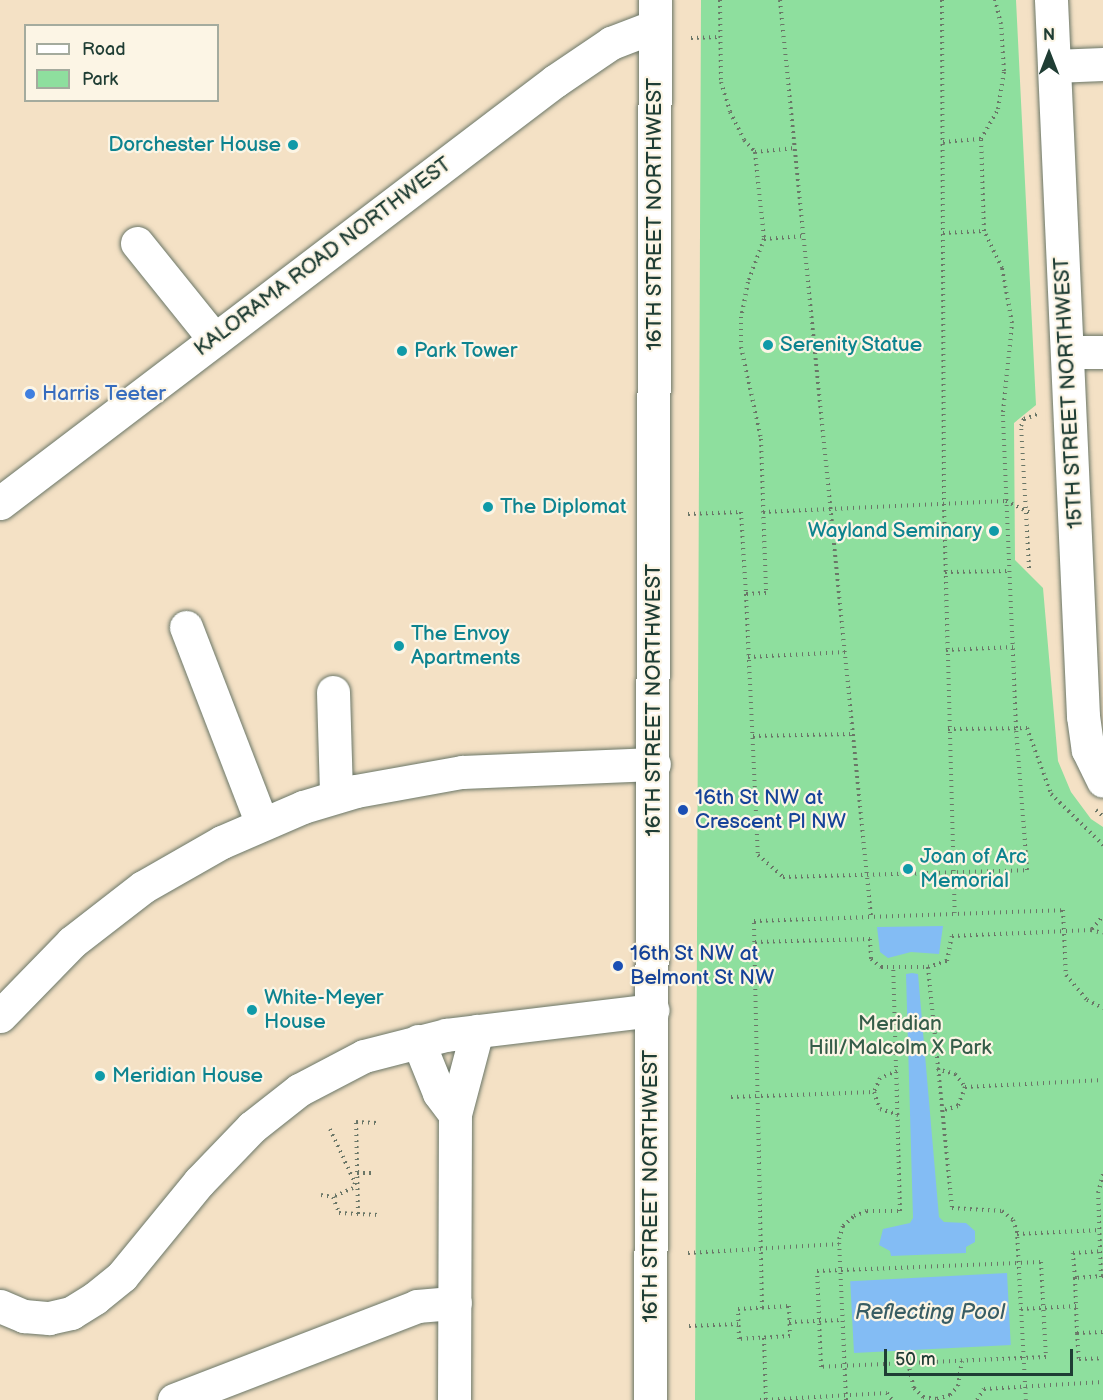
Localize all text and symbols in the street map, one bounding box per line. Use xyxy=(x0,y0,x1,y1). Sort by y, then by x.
legend xyxy=(24,24,219,102)
north arrow xyxy=(1019,24,1079,84)
text: N xyxy=(1043,26,1055,45)
text: Road xyxy=(82,39,126,60)
text: Park xyxy=(82,69,118,90)
street label: 16TH STREET NORTHWEST xyxy=(642,77,668,351)
place label: Dorchester House xyxy=(108,132,281,158)
marker: Dorchester House xyxy=(286,138,300,152)
street label: KALORAMA ROAD NORTHWEST xyxy=(190,152,456,362)
street label: 15TH STREET NORTHWEST xyxy=(1049,256,1089,530)
place label: Serenity Statue xyxy=(780,332,924,358)
place label: Park Tower xyxy=(414,338,518,364)
marker: Serenity Statue xyxy=(761,338,775,352)
marker: Park Tower xyxy=(395,344,409,358)
place label: Harris Teeter xyxy=(42,381,167,407)
marker: Harris Teeter xyxy=(23,387,37,401)
place label: The Diplomat xyxy=(500,494,626,520)
marker: The Diplomat xyxy=(481,500,495,514)
place label: Wayland Seminary xyxy=(807,518,982,544)
marker: Wayland Seminary xyxy=(987,524,1001,538)
street label: 16TH STREET NORTHWEST xyxy=(641,563,667,837)
place label: The Envoy Apartments xyxy=(411,621,520,671)
marker: The Envoy Apartments xyxy=(392,639,406,653)
place label: 16th St NW at Crescent Pl NW xyxy=(695,785,846,835)
marker: 16th St NW at Crescent Pl NW xyxy=(676,803,690,817)
place label: Joan of Arc Memorial xyxy=(920,844,1027,894)
marker: Joan of Arc Memorial xyxy=(901,862,915,876)
place label: 16th St NW at Belmont St NW xyxy=(630,941,775,991)
marker: 16th St NW at Belmont St NW xyxy=(611,959,625,973)
place label: White-Meyer House xyxy=(264,985,383,1035)
marker: White-Meyer House xyxy=(245,1003,259,1017)
park label: Meridian Hill/Malcolm X Park xyxy=(808,1011,992,1061)
street label: 16TH STREET NORTHWEST xyxy=(638,1049,664,1323)
place label: Meridian House xyxy=(112,1063,263,1089)
marker: Meridian House xyxy=(93,1069,107,1083)
water label: Reflecting Pool xyxy=(855,1300,1005,1326)
scale bar xyxy=(887,1337,1076,1375)
text: 50 m xyxy=(895,1349,936,1370)

